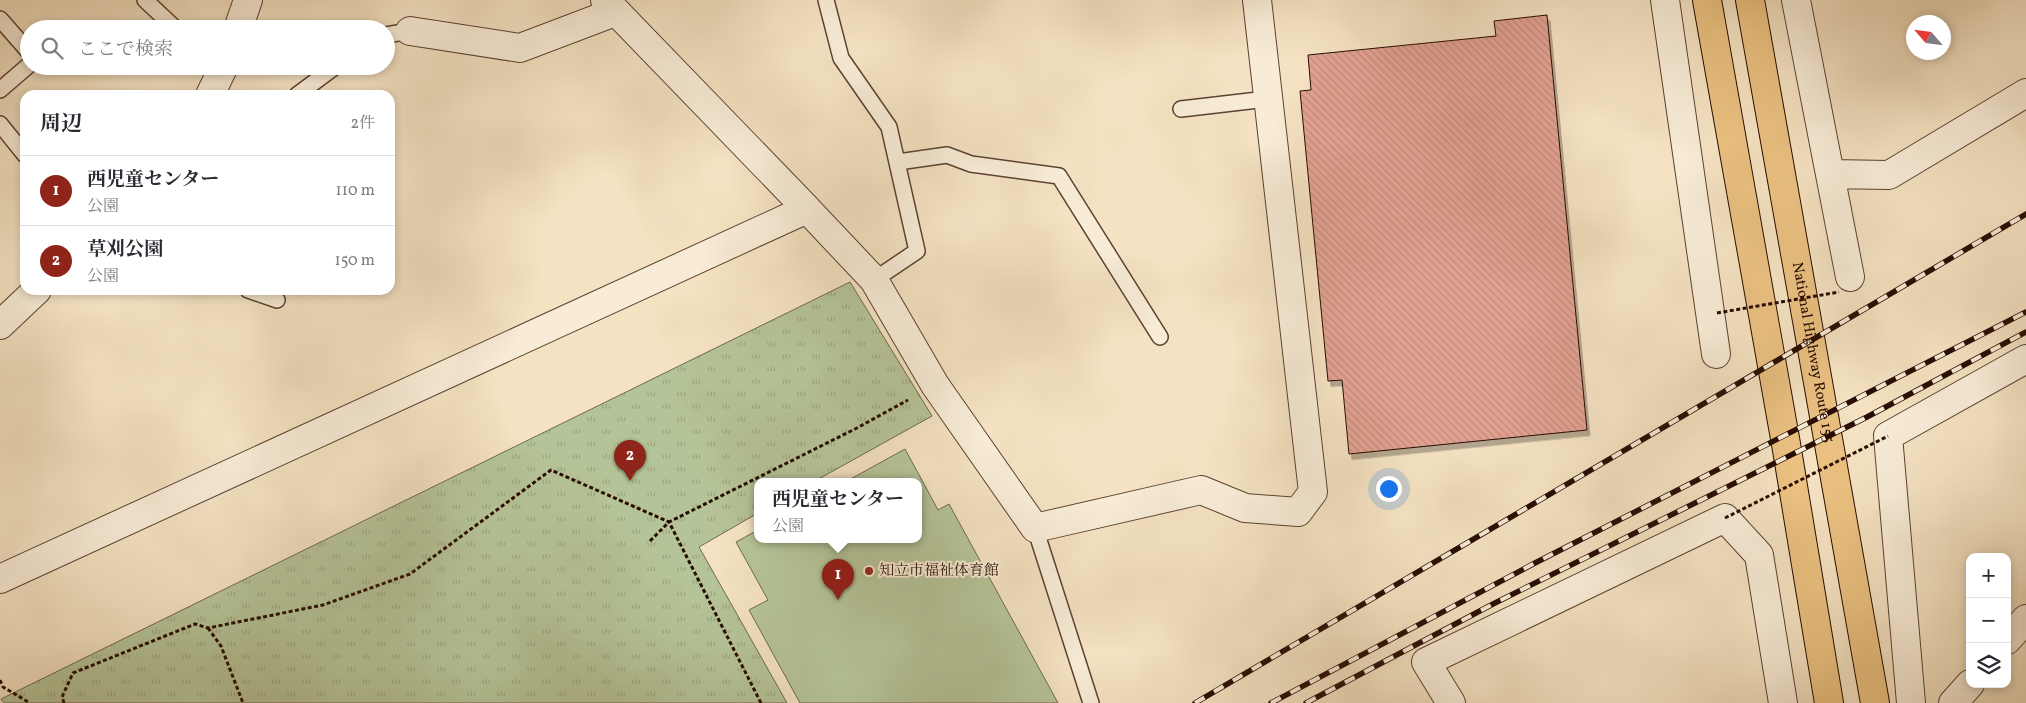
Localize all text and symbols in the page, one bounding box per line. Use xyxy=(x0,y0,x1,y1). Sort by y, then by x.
north arrow xyxy=(1906,15,1951,60)
search box xyxy=(20,20,395,75)
icon: search xyxy=(38,34,66,62)
text: ここで検索 xyxy=(78,37,173,63)
text: 周辺 xyxy=(40,110,82,139)
text: 2件 xyxy=(350,113,375,135)
text: 西児童センター xyxy=(87,167,219,193)
text: 1 xyxy=(53,180,59,202)
text: 110 m xyxy=(336,180,375,202)
text: 公園 xyxy=(87,196,119,218)
text: 草刈公園 xyxy=(87,237,163,263)
text: 2 xyxy=(52,250,60,272)
text: 150 m xyxy=(334,250,375,272)
street label: National Highway Route 155 xyxy=(1786,260,1839,445)
text: 公園 xyxy=(87,266,119,288)
pin: 2 xyxy=(614,440,646,481)
your location xyxy=(1376,476,1402,502)
popup xyxy=(754,478,922,543)
text: 西児童センター xyxy=(772,487,904,513)
text: 公園 xyxy=(772,516,804,538)
map controls xyxy=(1966,553,2011,688)
button: + xyxy=(1966,553,2011,598)
pin: 1 xyxy=(822,559,854,600)
place label: 知立市福祉体育館 xyxy=(879,561,999,582)
marker: 知立市福祉体育館 xyxy=(863,565,875,577)
button: − xyxy=(1966,598,2011,643)
button: layers xyxy=(1966,643,2011,688)

